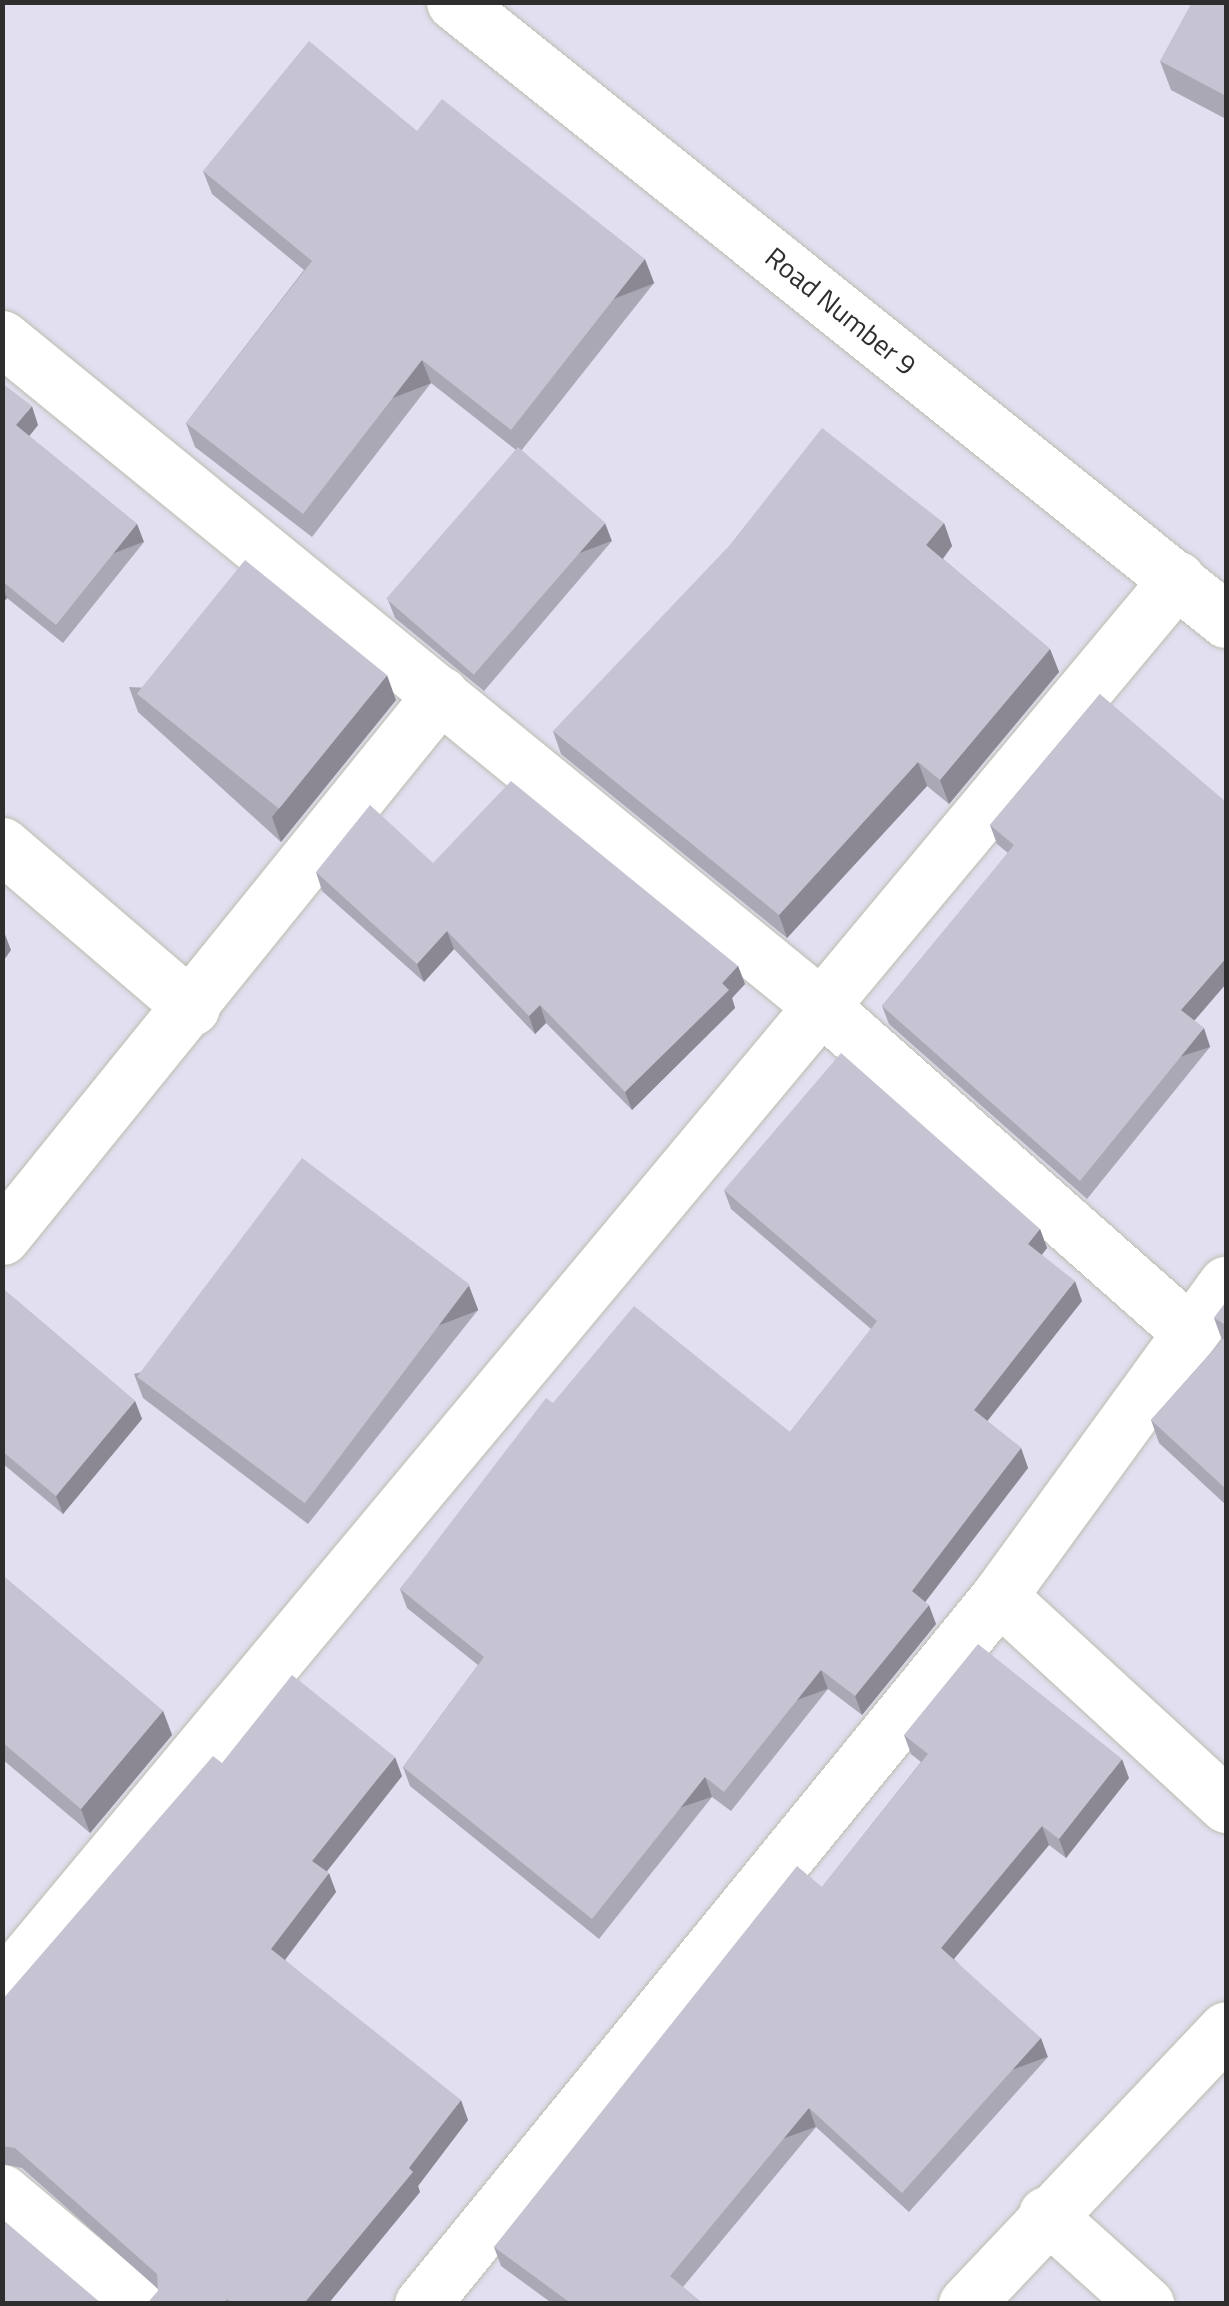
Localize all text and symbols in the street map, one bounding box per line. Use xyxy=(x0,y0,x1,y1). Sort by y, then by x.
street label: Road Number 9 xyxy=(759,240,923,382)

